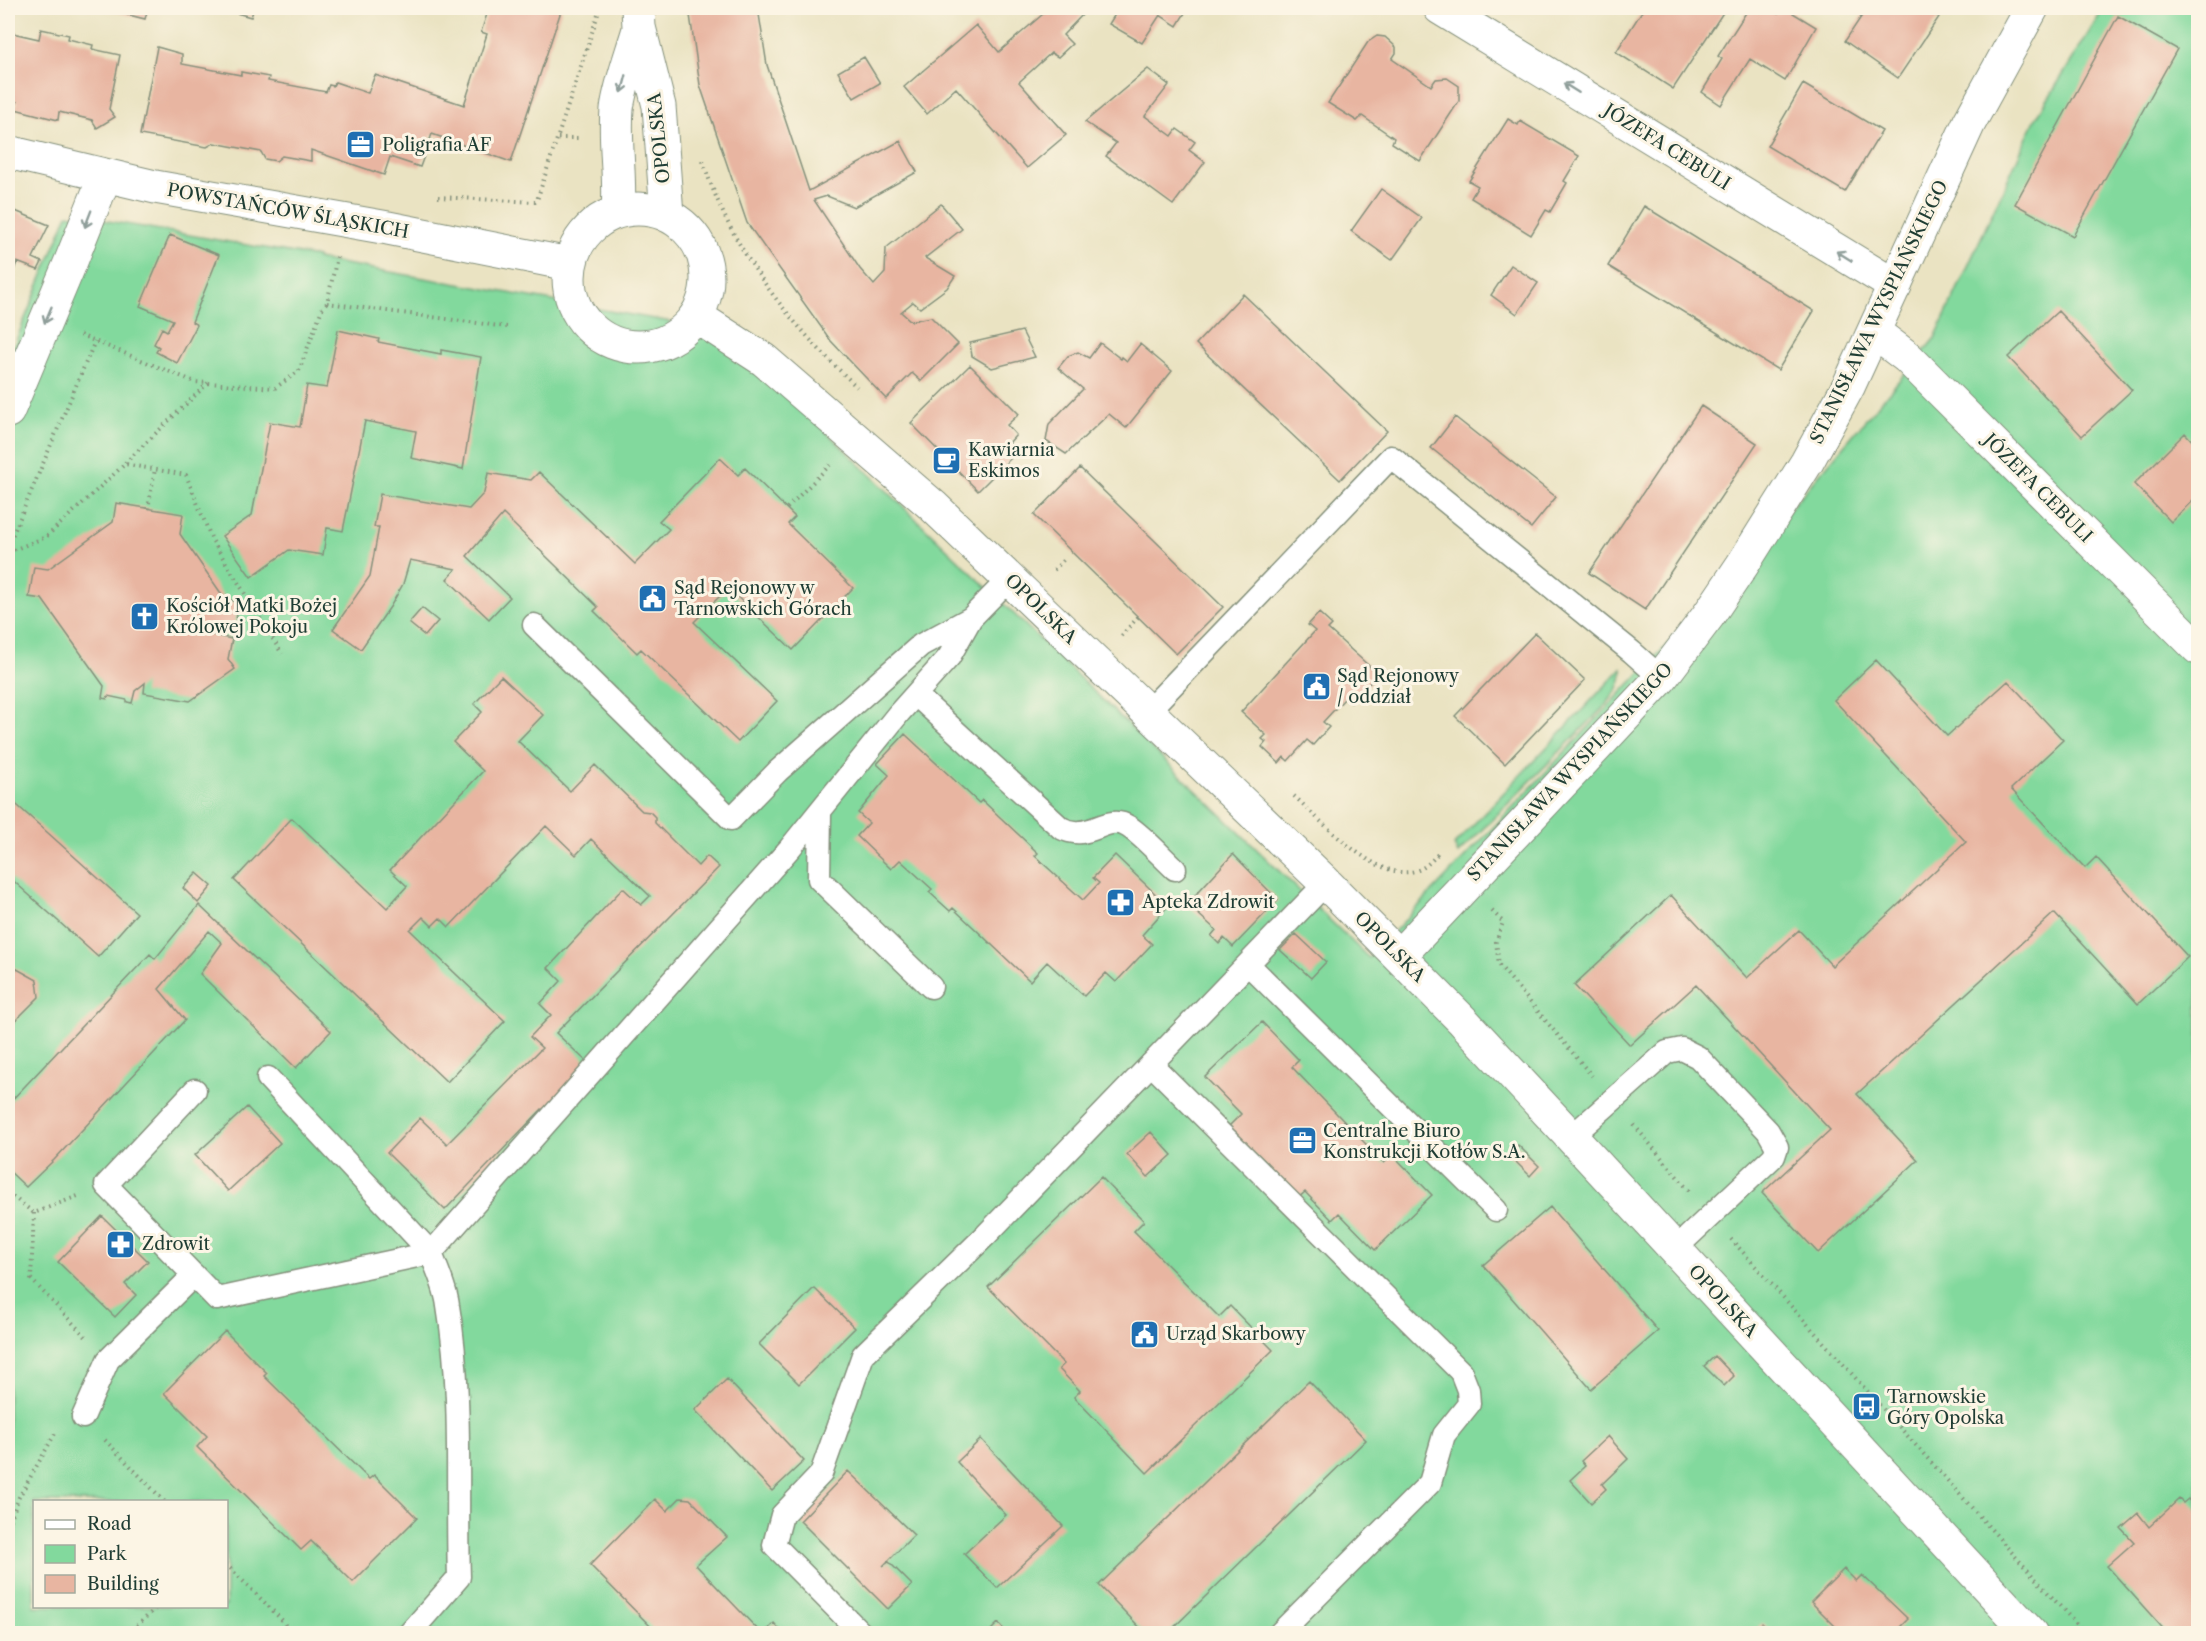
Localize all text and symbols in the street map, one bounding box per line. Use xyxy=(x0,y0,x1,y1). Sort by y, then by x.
one-way arrow xyxy=(618,74,629,93)
one-way arrow xyxy=(1563,81,1580,93)
street label: OPOLSKA xyxy=(643,91,675,185)
street label: JÓZEFA CEBULI xyxy=(1597,97,1735,195)
office icon: Poligrafia AF xyxy=(345,129,377,161)
place label: Poligrafia AF xyxy=(382,134,492,156)
street label: STANISŁAWA WYSPIAŃSKIEGO xyxy=(1805,176,1953,447)
street label: POWSTAŃCÓW ŚLĄSKICH xyxy=(165,178,411,243)
one-way arrow xyxy=(82,209,93,227)
one-way arrow xyxy=(1836,250,1853,262)
one-way arrow xyxy=(42,305,53,324)
street label: JÓZEFA CEBULI xyxy=(1977,426,2098,547)
place label: Kawiarnia Eskimos xyxy=(968,439,1055,482)
cafe icon: Kawiarnia Eskimos xyxy=(931,444,963,476)
street label: OPOLSKA xyxy=(1000,569,1082,649)
place label: Sąd Rejonowy w Tarnowskich Górach xyxy=(674,577,852,620)
public building icon: Sąd Rejonowy w Tarnowskich Górach xyxy=(637,582,669,614)
place label: Kościół Matki Bożej Królowej Pokoju xyxy=(166,595,337,638)
church icon: Kościół Matki Bożej Królowej Pokoju xyxy=(129,600,161,632)
street label: STANISŁAWA WYSPIAŃSKIEGO xyxy=(1462,658,1677,886)
place label: Sąd Rejonowy / oddział xyxy=(1337,665,1460,708)
public building icon: Sąd Rejonowy / oddział xyxy=(1300,670,1332,702)
pharmacy icon: Apteka Zdrowit xyxy=(1105,886,1137,918)
place label: Apteka Zdrowit xyxy=(1141,891,1275,913)
street label: OPOLSKA xyxy=(1350,907,1431,988)
place label: Centralne Biuro Konstrukcji Kotłów S.A. xyxy=(1323,1120,1525,1163)
office icon: Centralne Biuro Konstrukcji Kotłów S.A. xyxy=(1286,1125,1318,1157)
pharmacy icon: Zdrowit xyxy=(105,1228,137,1260)
place label: Zdrowit xyxy=(142,1233,210,1255)
street label: OPOLSKA xyxy=(1684,1260,1763,1342)
public building icon: Urząd Skarbowy xyxy=(1129,1318,1161,1350)
place label: Urząd Skarbowy xyxy=(1166,1323,1307,1345)
place label: Tarnowskie Góry Opolska xyxy=(1887,1386,2005,1429)
bus stop icon: Tarnowskie Góry Opolska xyxy=(1850,1391,1882,1423)
legend xyxy=(33,1500,228,1608)
text: Road xyxy=(87,1513,132,1535)
text: Park xyxy=(87,1543,128,1565)
text: Building xyxy=(87,1573,159,1595)

